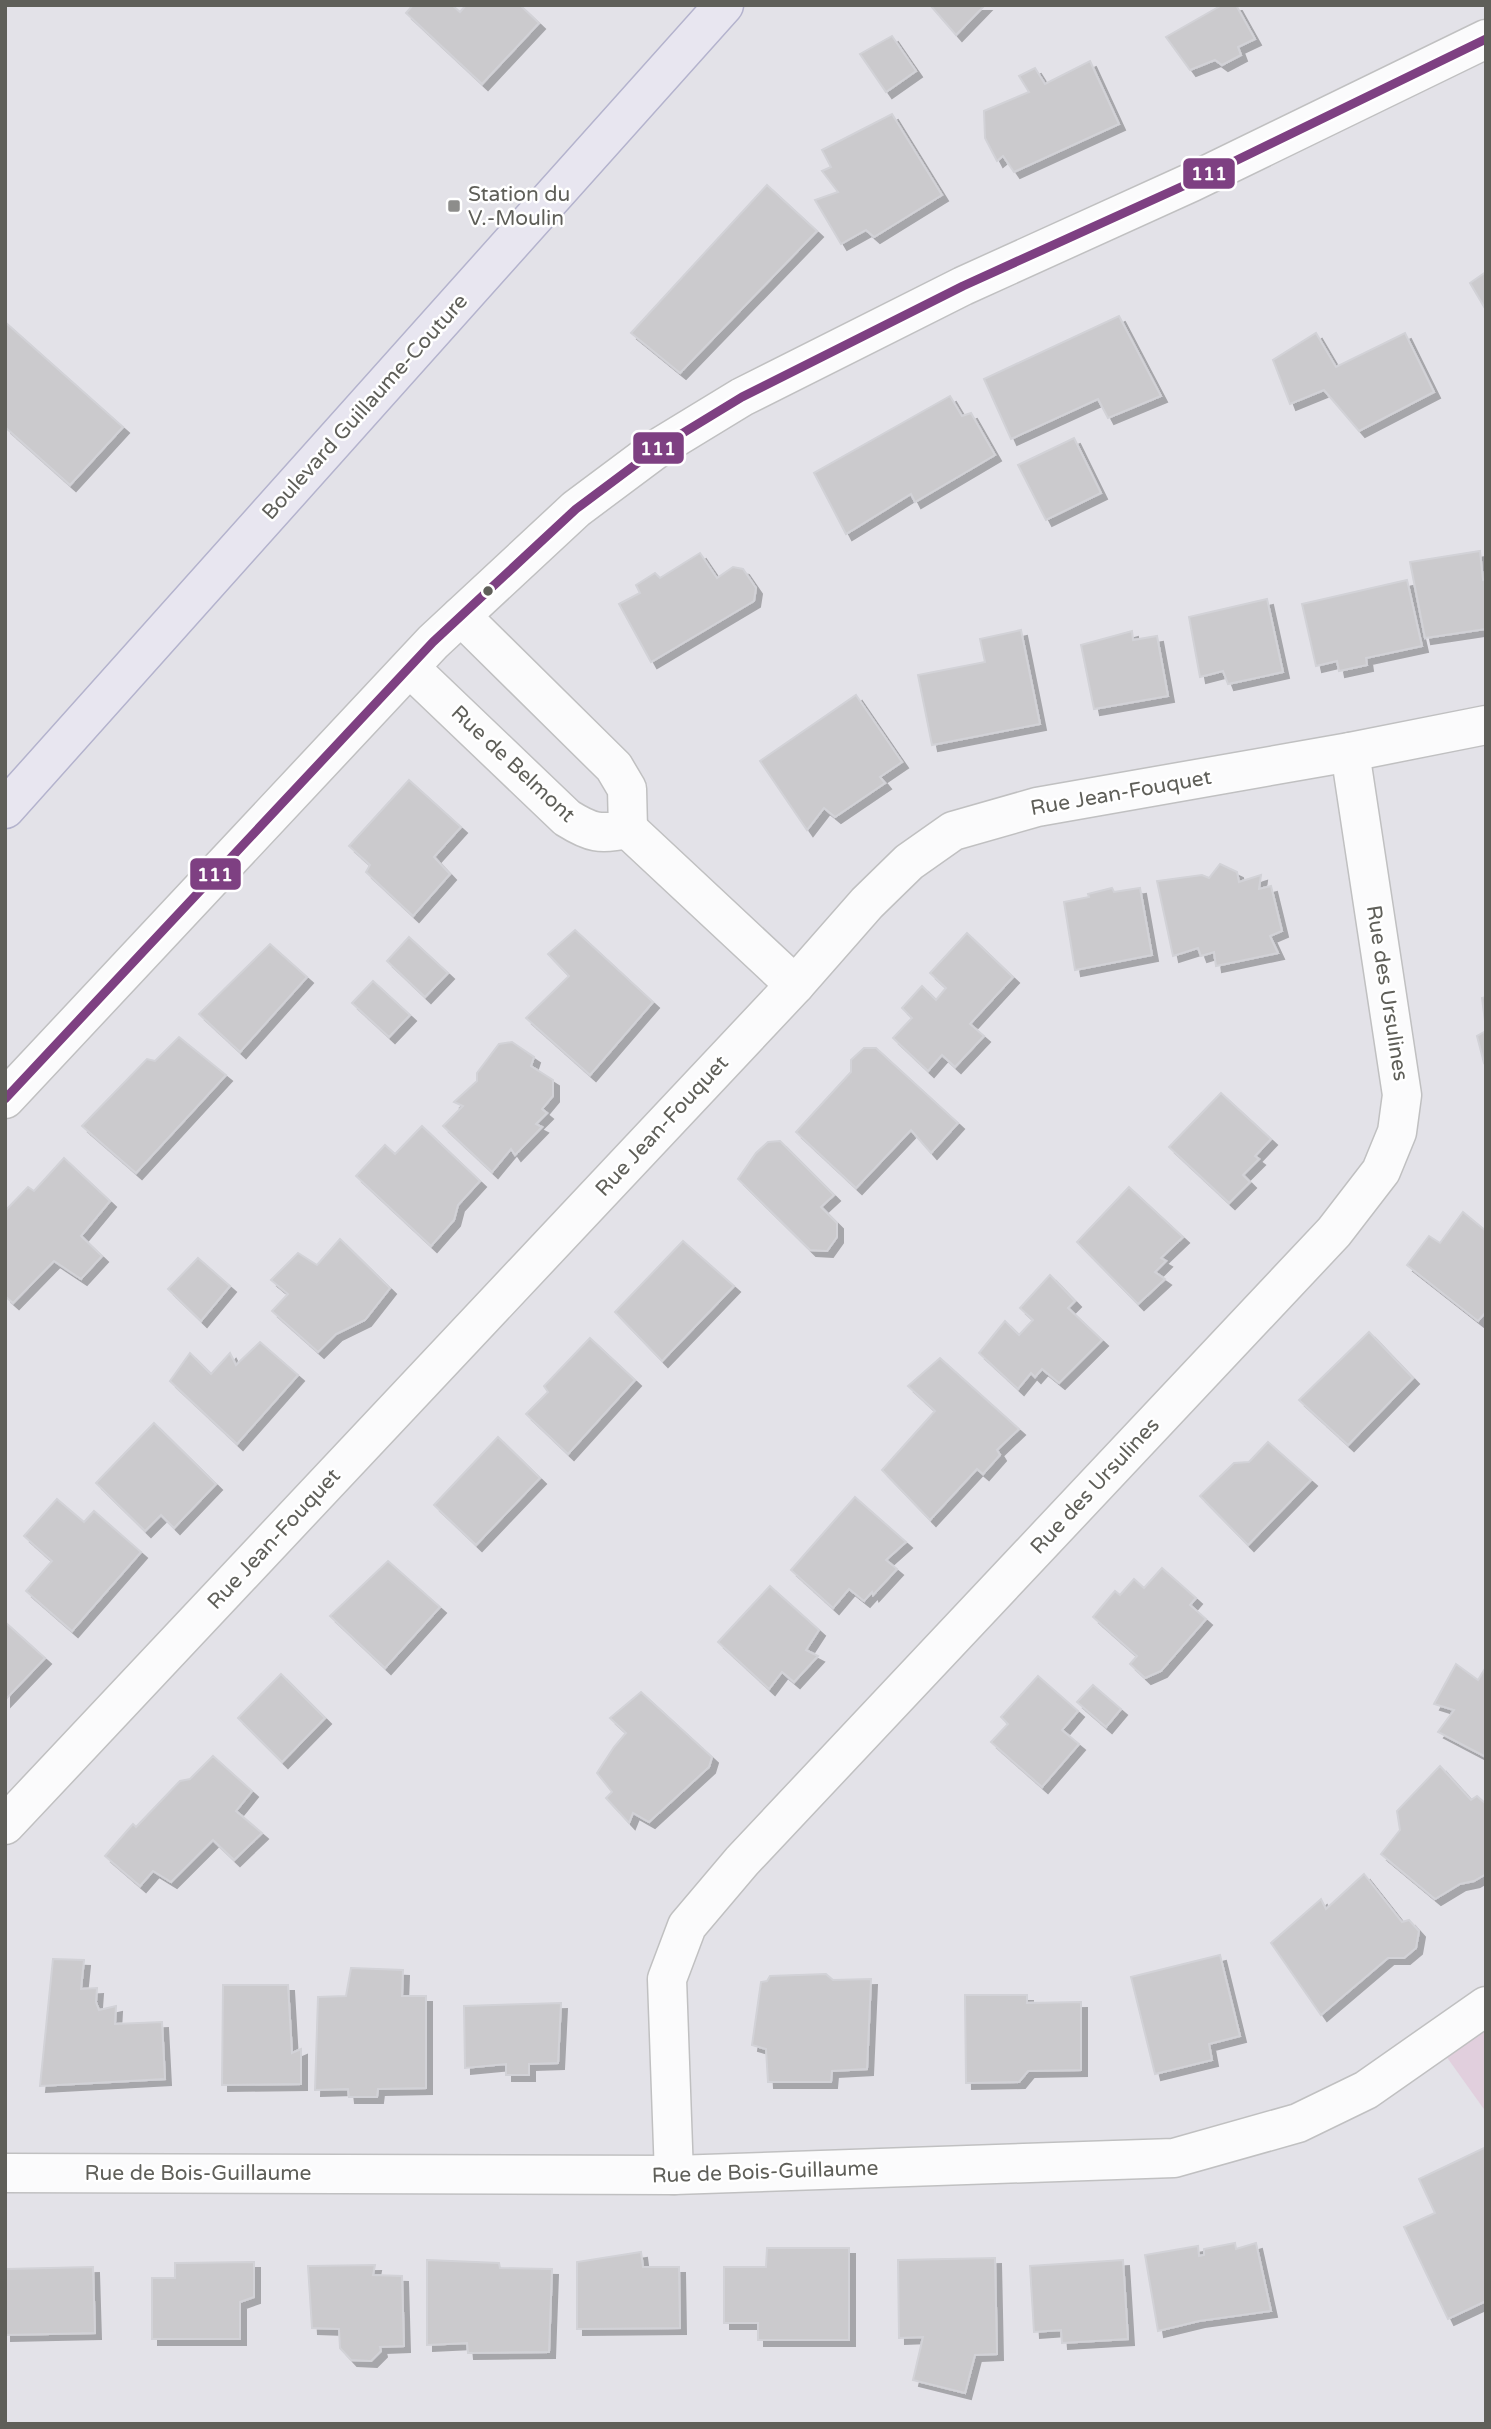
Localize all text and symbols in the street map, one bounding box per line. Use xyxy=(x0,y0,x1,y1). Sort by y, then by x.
line badge: 111 xyxy=(1182,157,1236,190)
text: 111 xyxy=(1191,163,1227,185)
place label: Station du V.-Moulin xyxy=(468,182,570,231)
marker: Station du V.-Moulin xyxy=(446,198,462,214)
street label: Boulevard Guillaume-Couture xyxy=(257,289,473,525)
line badge: 111 xyxy=(632,431,685,465)
text: 111 xyxy=(640,438,676,460)
unlabelled marker xyxy=(481,584,495,598)
street label: Rue de Belmont xyxy=(446,700,580,828)
street label: Rue Jean-Fouquet xyxy=(1029,765,1213,821)
line badge: 111 xyxy=(189,857,242,891)
text: 111 xyxy=(197,864,233,886)
street label: Rue des Ursulines xyxy=(1361,903,1413,1083)
street label: Rue Jean-Fouquet xyxy=(590,1050,734,1202)
street label: Rue des Ursulines xyxy=(1025,1413,1165,1559)
street label: Rue Jean-Fouquet xyxy=(202,1463,346,1615)
street label: Rue de Bois-Guillaume xyxy=(651,2156,879,2188)
street label: Rue de Bois-Guillaume xyxy=(85,2161,312,2186)

